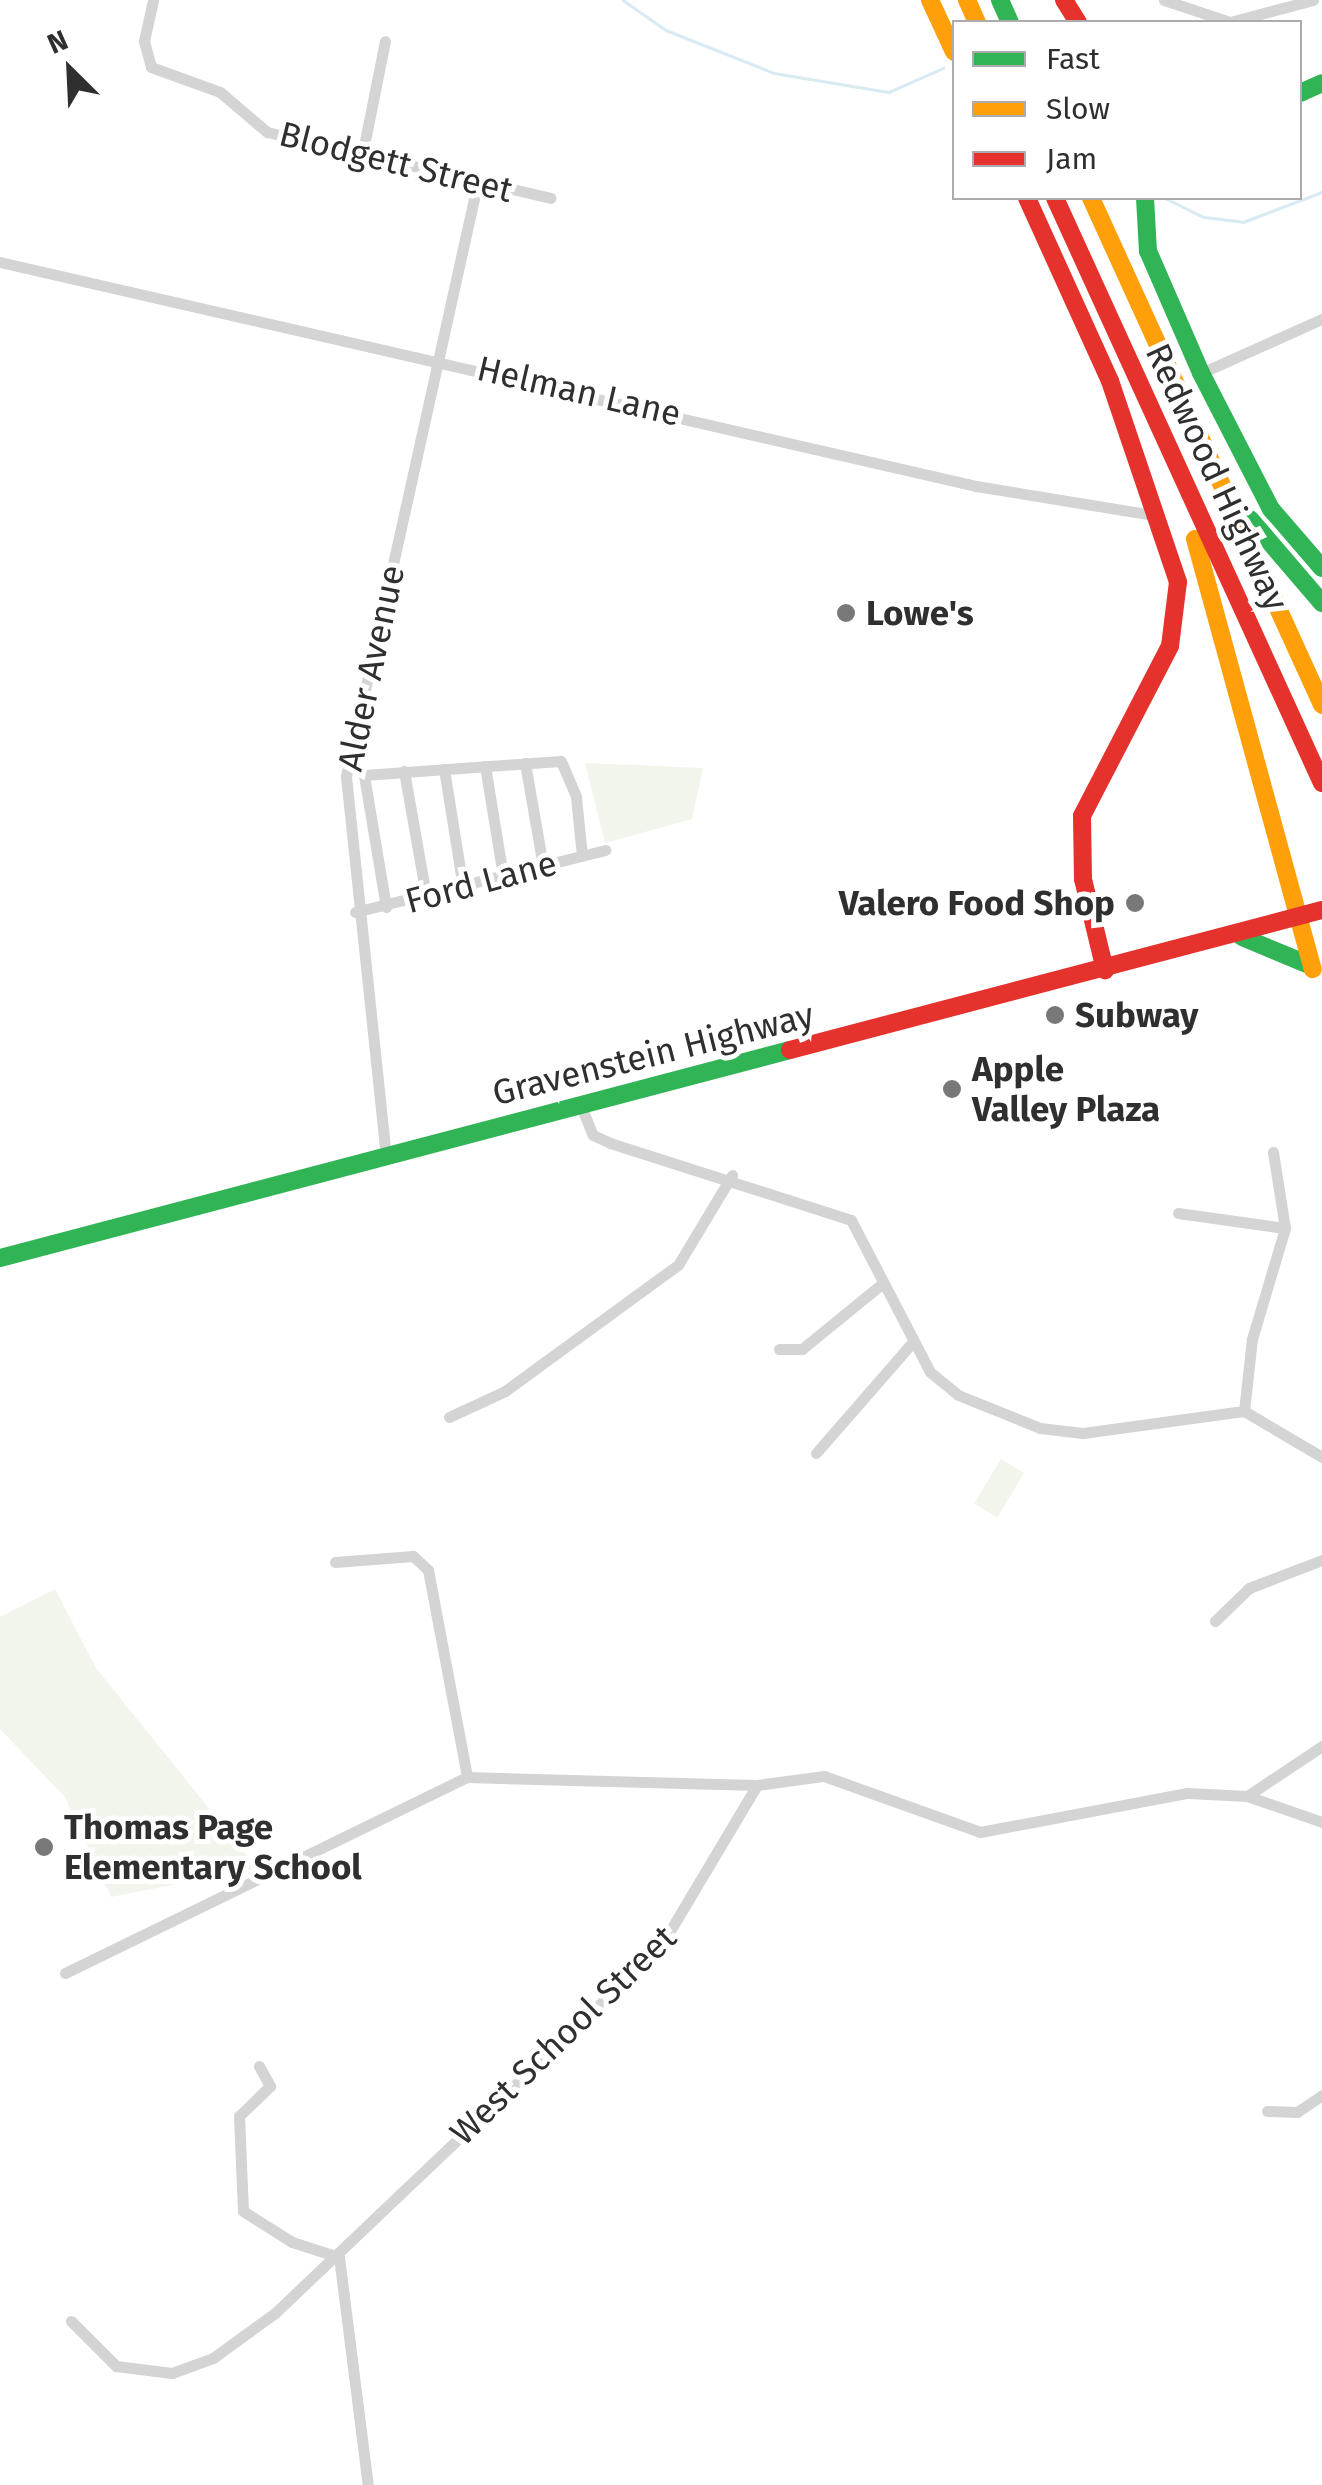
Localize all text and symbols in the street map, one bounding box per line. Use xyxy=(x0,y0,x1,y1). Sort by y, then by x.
north arrow xyxy=(20,20,120,120)
legend xyxy=(952,20,1302,200)
text: N xyxy=(42,23,73,61)
text: Fast xyxy=(1046,41,1100,77)
text: Slow xyxy=(1046,91,1110,127)
street label: Blodgett Street xyxy=(275,113,517,211)
text: Jam xyxy=(1046,141,1097,177)
street label: Redwood Highway xyxy=(1137,337,1297,617)
street label: Helman Lane xyxy=(473,347,685,435)
street label: Alder Avenue xyxy=(329,561,413,775)
place label: Lowe's xyxy=(866,592,974,634)
marker: Lowe's xyxy=(835,602,857,624)
street label: Ford Lane xyxy=(401,842,561,922)
place label: Valero Food Shop xyxy=(839,882,1115,924)
marker: Valero Food Shop xyxy=(1124,892,1146,914)
street label: Gravenstein Highway xyxy=(488,994,818,1114)
place label: Subway xyxy=(1075,994,1198,1036)
marker: Subway xyxy=(1044,1004,1066,1026)
place label: Apple Valley Plaza xyxy=(972,1048,1160,1130)
marker: Apple Valley Plaza xyxy=(941,1078,963,1100)
place label: Thomas Page Elementary School xyxy=(64,1806,362,1888)
marker: Thomas Page Elementary School xyxy=(33,1836,55,1858)
street label: West School Street xyxy=(441,1917,685,2153)

